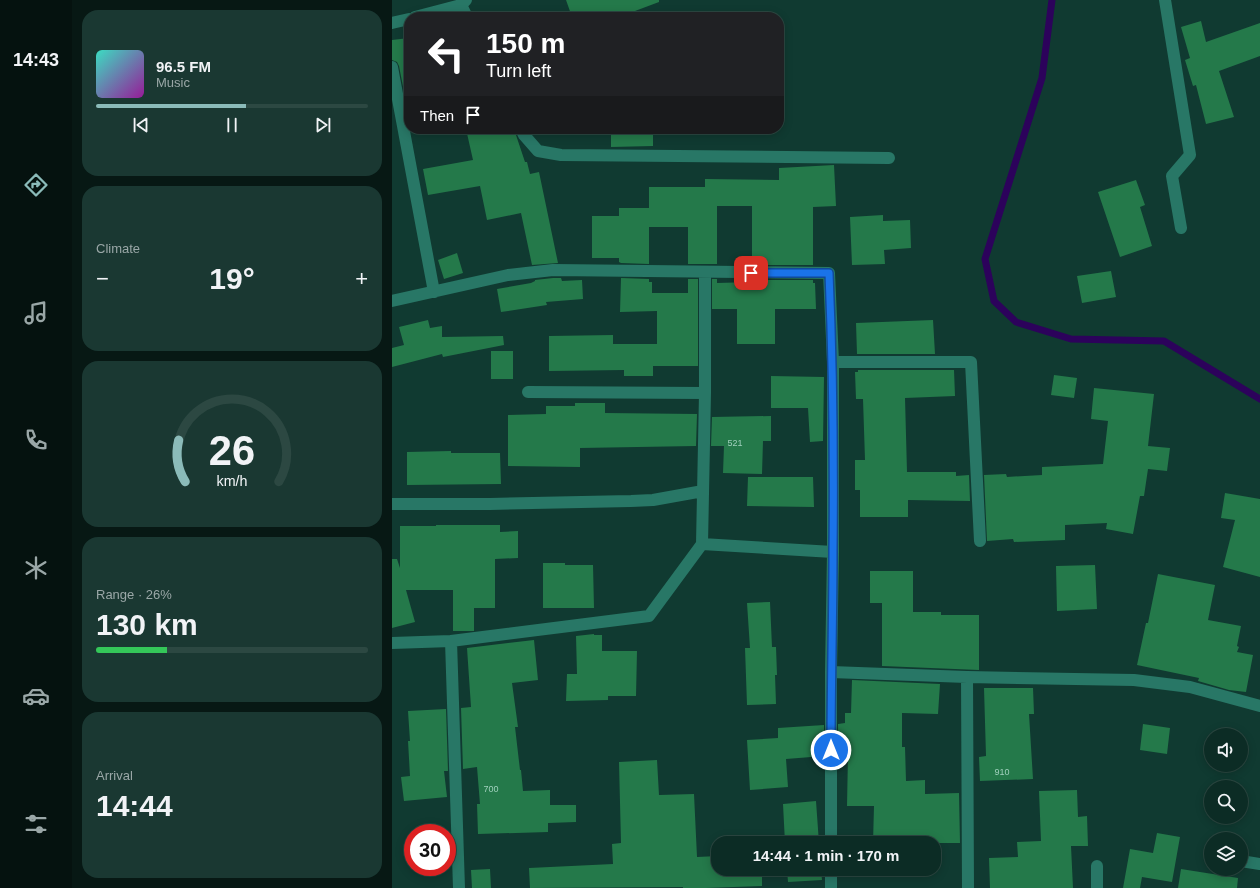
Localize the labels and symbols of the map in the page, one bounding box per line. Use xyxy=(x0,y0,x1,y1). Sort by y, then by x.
pin xyxy=(734,256,768,290)
house number: 521 xyxy=(727,438,743,448)
position arrow xyxy=(810,729,852,771)
house number: 910 xyxy=(994,767,1010,777)
house number: 700 xyxy=(483,784,499,794)
speed limit sign: 30 xyxy=(404,824,456,876)

